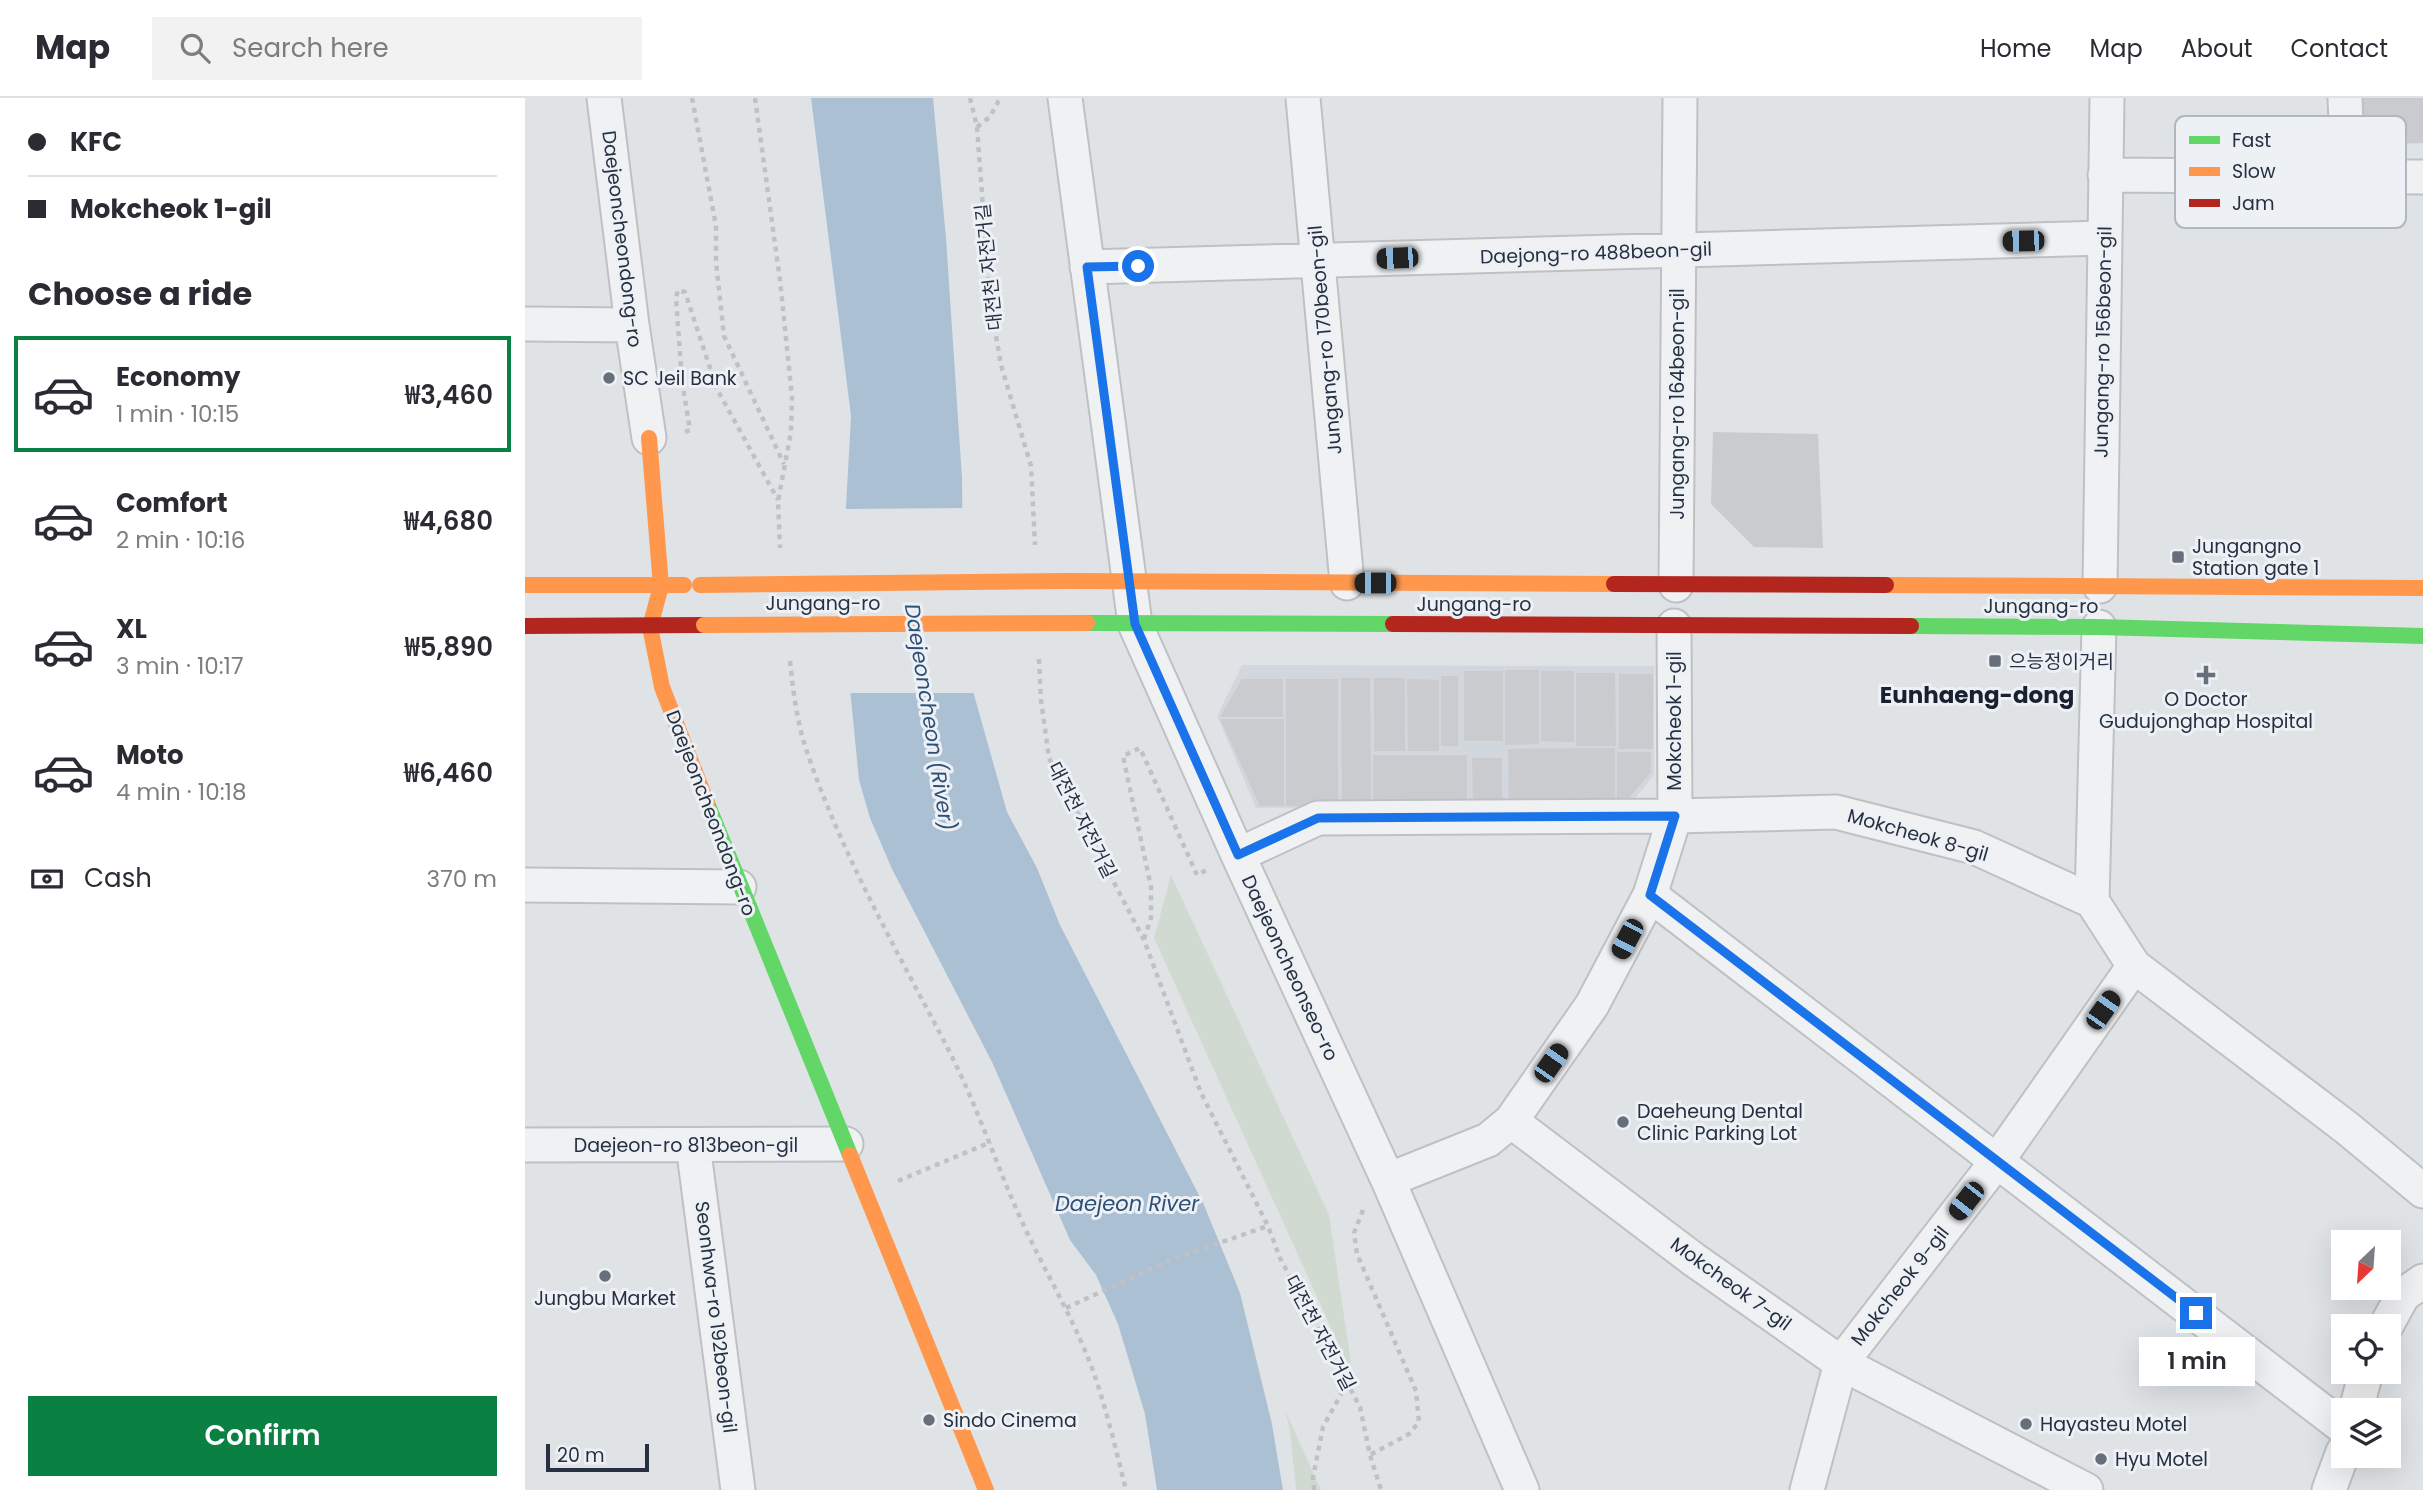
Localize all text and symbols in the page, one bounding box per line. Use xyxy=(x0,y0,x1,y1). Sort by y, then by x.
search box xyxy=(152,17,642,80)
text: Map xyxy=(35,24,110,71)
icon: search xyxy=(176,29,214,67)
text: Search here xyxy=(232,30,389,66)
text: Home xyxy=(1980,32,2052,65)
text: Map xyxy=(2090,32,2143,65)
text: About xyxy=(2181,32,2252,65)
text: Contact xyxy=(2290,32,2388,65)
legend xyxy=(2175,116,2406,228)
text: KFC xyxy=(70,124,122,160)
text: Fast xyxy=(2232,127,2271,154)
street label: Daejeoncheondong-ro xyxy=(595,129,649,349)
text: Slow xyxy=(2232,158,2276,185)
text: Jam xyxy=(2232,190,2274,217)
text: Mokcheok 1-gil xyxy=(70,191,272,227)
street label: 대전천 자전거길 xyxy=(969,202,1009,332)
street label: Jungang-ro 170beon-gil xyxy=(1302,224,1348,456)
street label: Jungang-ro 156beon-gil xyxy=(2087,226,2119,458)
car xyxy=(2002,230,2045,252)
street label: Daejong-ro 488beon-gil xyxy=(1479,235,1713,271)
car xyxy=(1376,247,1419,269)
route start xyxy=(1122,250,1154,282)
text: Choose a ride xyxy=(28,271,252,316)
street label: Jungang-ro 164beon-gil xyxy=(1664,288,1691,520)
text: Economy xyxy=(116,359,240,395)
icon: car xyxy=(32,363,95,426)
place label: SC Jeil Bank xyxy=(623,365,737,392)
marker: SC Jeil Bank xyxy=(601,370,617,386)
text: ₩3,460 xyxy=(405,377,493,413)
text: 1 min · 10:15 xyxy=(116,398,239,430)
text: Comfort xyxy=(116,485,228,521)
icon: car xyxy=(32,489,95,552)
text: ₩4,680 xyxy=(404,503,493,539)
text: 2 min · 10:16 xyxy=(116,524,245,556)
place label: Jungangno Station gate 1 xyxy=(2192,533,2319,582)
marker: Jungangno Station gate 1 xyxy=(2170,549,2186,565)
car xyxy=(1355,573,1397,594)
street label: Jungang-ro xyxy=(766,590,880,617)
street label: Jungang-ro xyxy=(1417,591,1531,618)
street label: Jungang-ro xyxy=(1984,593,2098,620)
water label: Daejeoncheon (River) xyxy=(898,602,962,832)
text: XL xyxy=(116,611,147,647)
icon: car xyxy=(32,615,95,678)
text: ₩5,890 xyxy=(405,629,493,665)
place label: 으능정이거리 xyxy=(2009,648,2114,675)
text: 3 min · 10:17 xyxy=(116,650,244,682)
street label: Mokcheok 1-gil xyxy=(1661,651,1688,791)
marker: 으능정이거리 xyxy=(1987,653,2003,669)
marker: O Doctor Gudujonghap Hospital xyxy=(2196,665,2216,685)
district label: Eunhaeng-dong xyxy=(1880,679,2074,711)
place label: O Doctor Gudujonghap Hospital xyxy=(2099,686,2313,735)
street label: Daejeoncheondong-ro xyxy=(659,706,763,920)
text: Moto xyxy=(116,737,184,773)
icon: car xyxy=(32,741,95,804)
text: ₩6,460 xyxy=(404,755,493,791)
street label: 대전천 자전거길 xyxy=(1041,757,1123,883)
text: 4 min · 10:18 xyxy=(116,776,246,808)
street label: Mokcheok 8-gil xyxy=(1844,802,1992,868)
icon: cash xyxy=(28,860,66,898)
text: Cash xyxy=(84,860,152,896)
text: 370 m xyxy=(427,863,497,895)
street label: Daejeoncheonseo-ro xyxy=(1235,871,1345,1065)
car xyxy=(1608,916,1647,962)
car xyxy=(2083,987,2124,1033)
car xyxy=(1531,1040,1572,1086)
place label: Daeheung Dental Clinic Parking Lot xyxy=(1637,1098,1803,1147)
marker: Daeheung Dental Clinic Parking Lot xyxy=(1615,1114,1631,1130)
street label: Daejeon-ro 813beon-gil xyxy=(574,1132,798,1159)
car xyxy=(1945,1178,1988,1224)
water label: Daejeon River xyxy=(1055,1189,1200,1218)
street label: Seonhwa-ro 192beon-gil xyxy=(688,1200,744,1434)
street label: Mokcheok 9-gil xyxy=(1845,1220,1955,1352)
north arrow xyxy=(2331,1230,2401,1300)
map controls xyxy=(2331,1230,2401,1468)
street label: Mokcheok 7-gil xyxy=(1665,1231,1797,1337)
marker: Jungbu Market xyxy=(597,1268,613,1284)
street label: 대전천 자전거길 xyxy=(1278,1270,1362,1396)
place label: Jungbu Market xyxy=(534,1285,676,1312)
route end xyxy=(2180,1297,2212,1329)
button: locate xyxy=(2331,1314,2401,1384)
callout: 1 min xyxy=(2138,1338,2254,1386)
text: 1 min xyxy=(2167,1345,2227,1377)
button: Confirm xyxy=(28,1396,497,1476)
button: layers xyxy=(2331,1398,2401,1468)
place label: Sindo Cinema xyxy=(943,1407,1077,1434)
place label: Hayasteu Motel xyxy=(2040,1411,2187,1438)
marker: Sindo Cinema xyxy=(921,1412,937,1428)
marker: Hayasteu Motel xyxy=(2018,1416,2034,1432)
scale bar xyxy=(546,1441,649,1473)
text: 20 m xyxy=(557,1442,605,1469)
place label: Hyu Motel xyxy=(2115,1446,2208,1473)
marker: Hyu Motel xyxy=(2093,1451,2109,1467)

